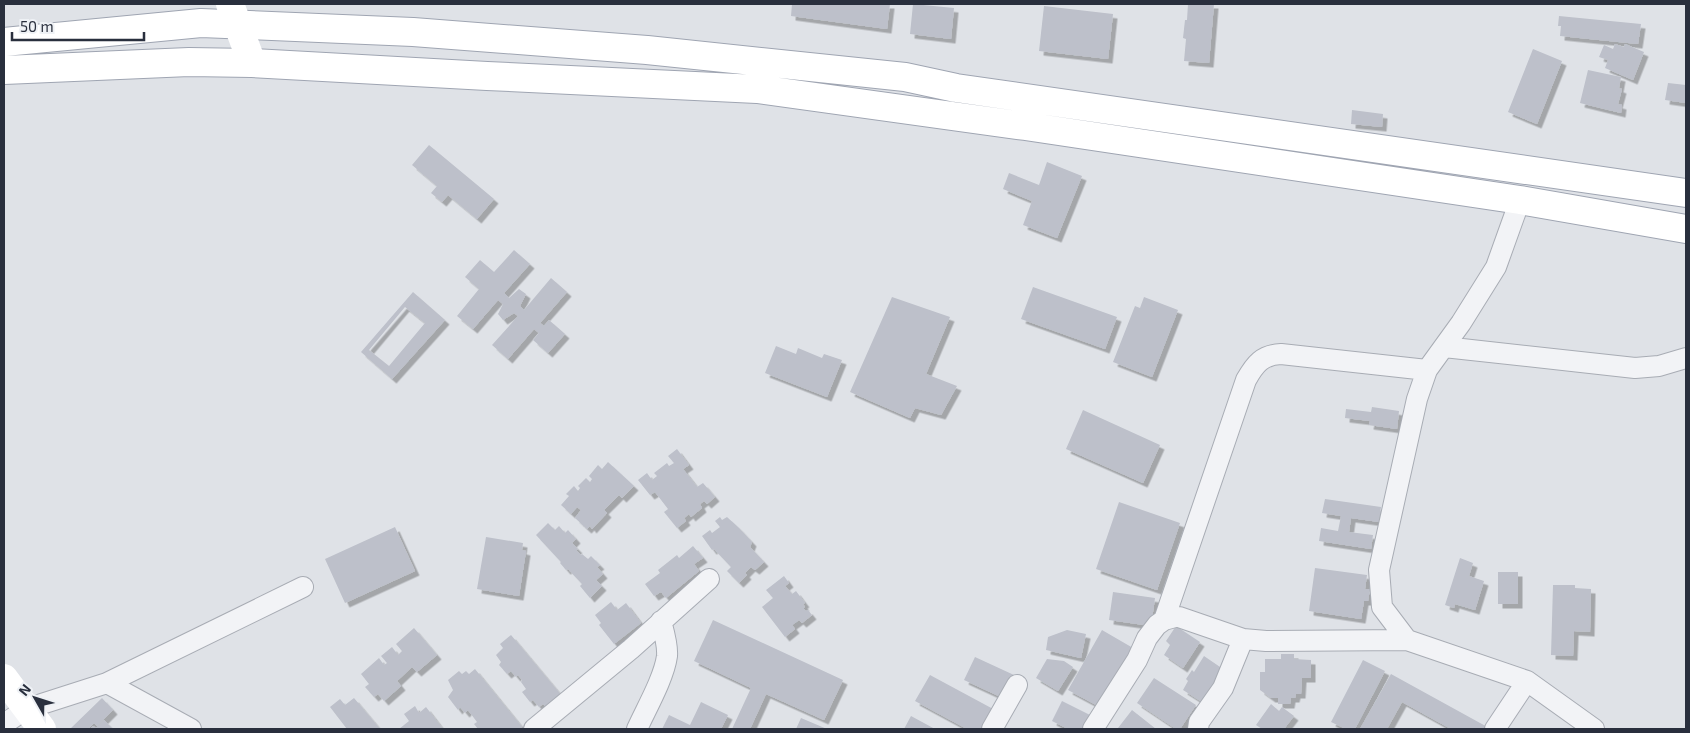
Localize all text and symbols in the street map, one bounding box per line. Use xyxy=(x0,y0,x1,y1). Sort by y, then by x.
scale bar xyxy=(12,10,145,42)
text: 50 m xyxy=(20,17,54,35)
north arrow xyxy=(10,673,60,723)
text: N xyxy=(15,680,34,699)

